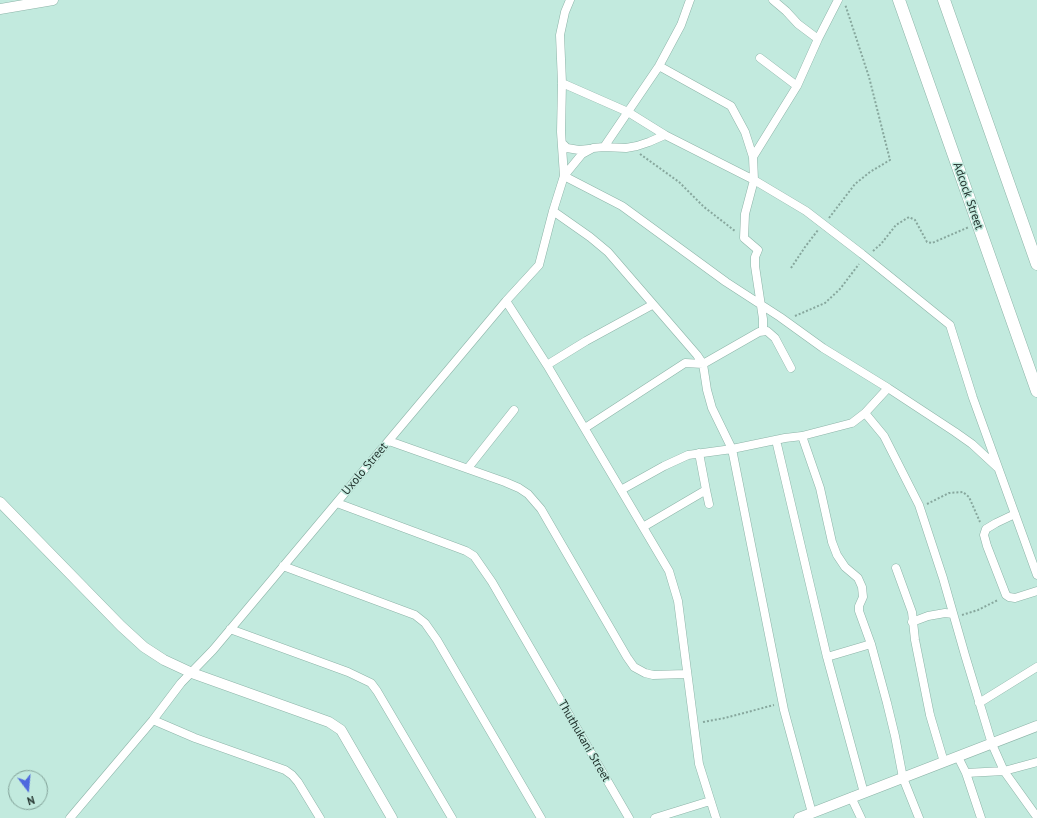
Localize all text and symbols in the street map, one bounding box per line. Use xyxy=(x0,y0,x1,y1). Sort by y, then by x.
street label: Adcock Street xyxy=(950,161,986,231)
street label: Uxolo Street xyxy=(339,440,391,498)
street label: Thuthukani Street xyxy=(555,698,613,784)
north arrow xyxy=(8,770,48,810)
text: N xyxy=(26,793,36,808)

